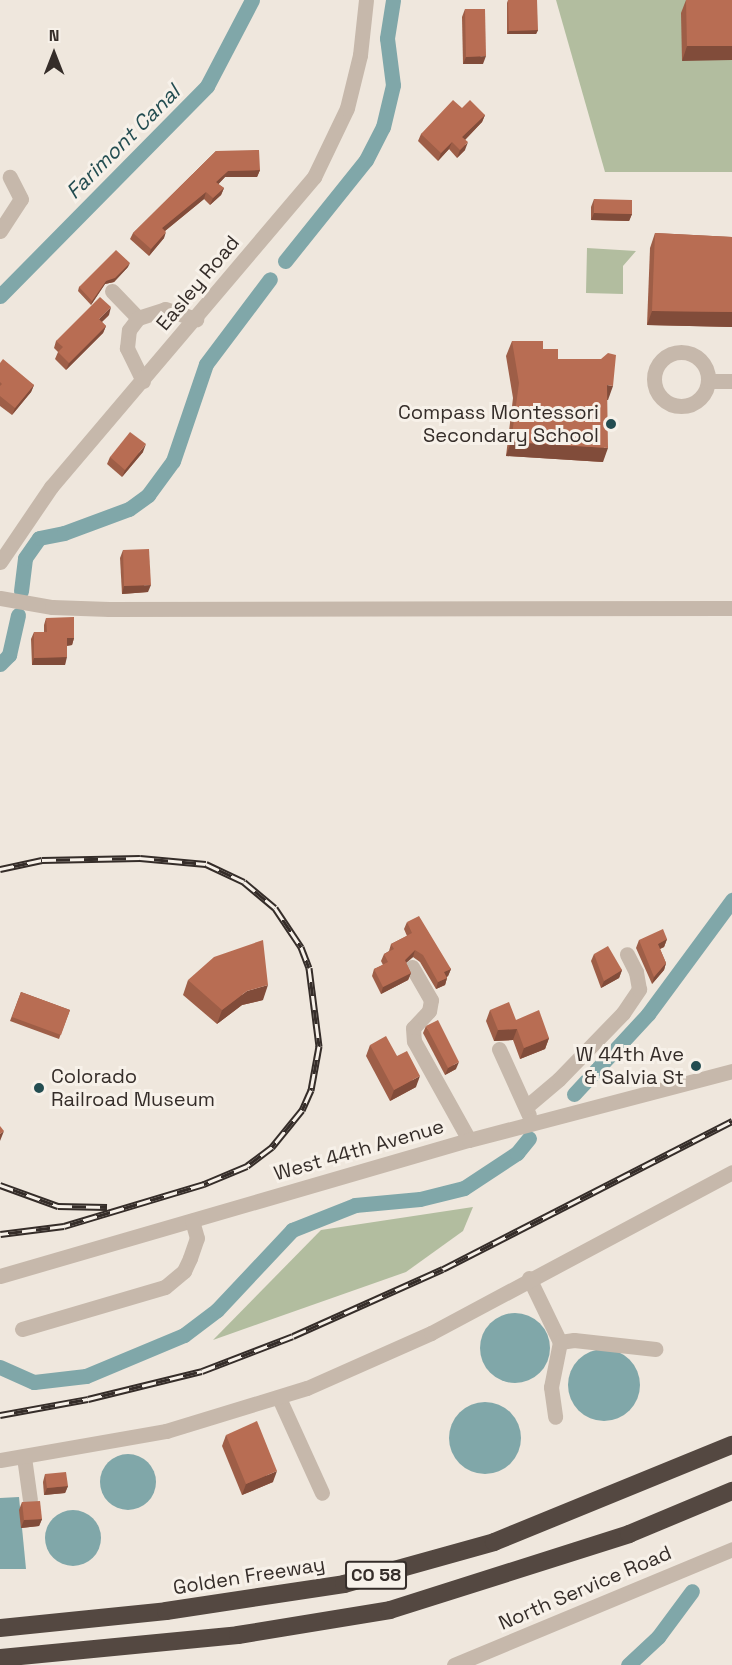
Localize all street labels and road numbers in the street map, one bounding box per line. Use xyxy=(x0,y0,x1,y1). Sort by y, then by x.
street label: Easley Road xyxy=(151,231,245,335)
street label: West 44th Avenue xyxy=(271,1114,447,1186)
street label: North Service Road xyxy=(495,1541,675,1635)
street label: Golden Freeway xyxy=(171,1552,327,1600)
road number: CO 58 xyxy=(344,1560,407,1590)

